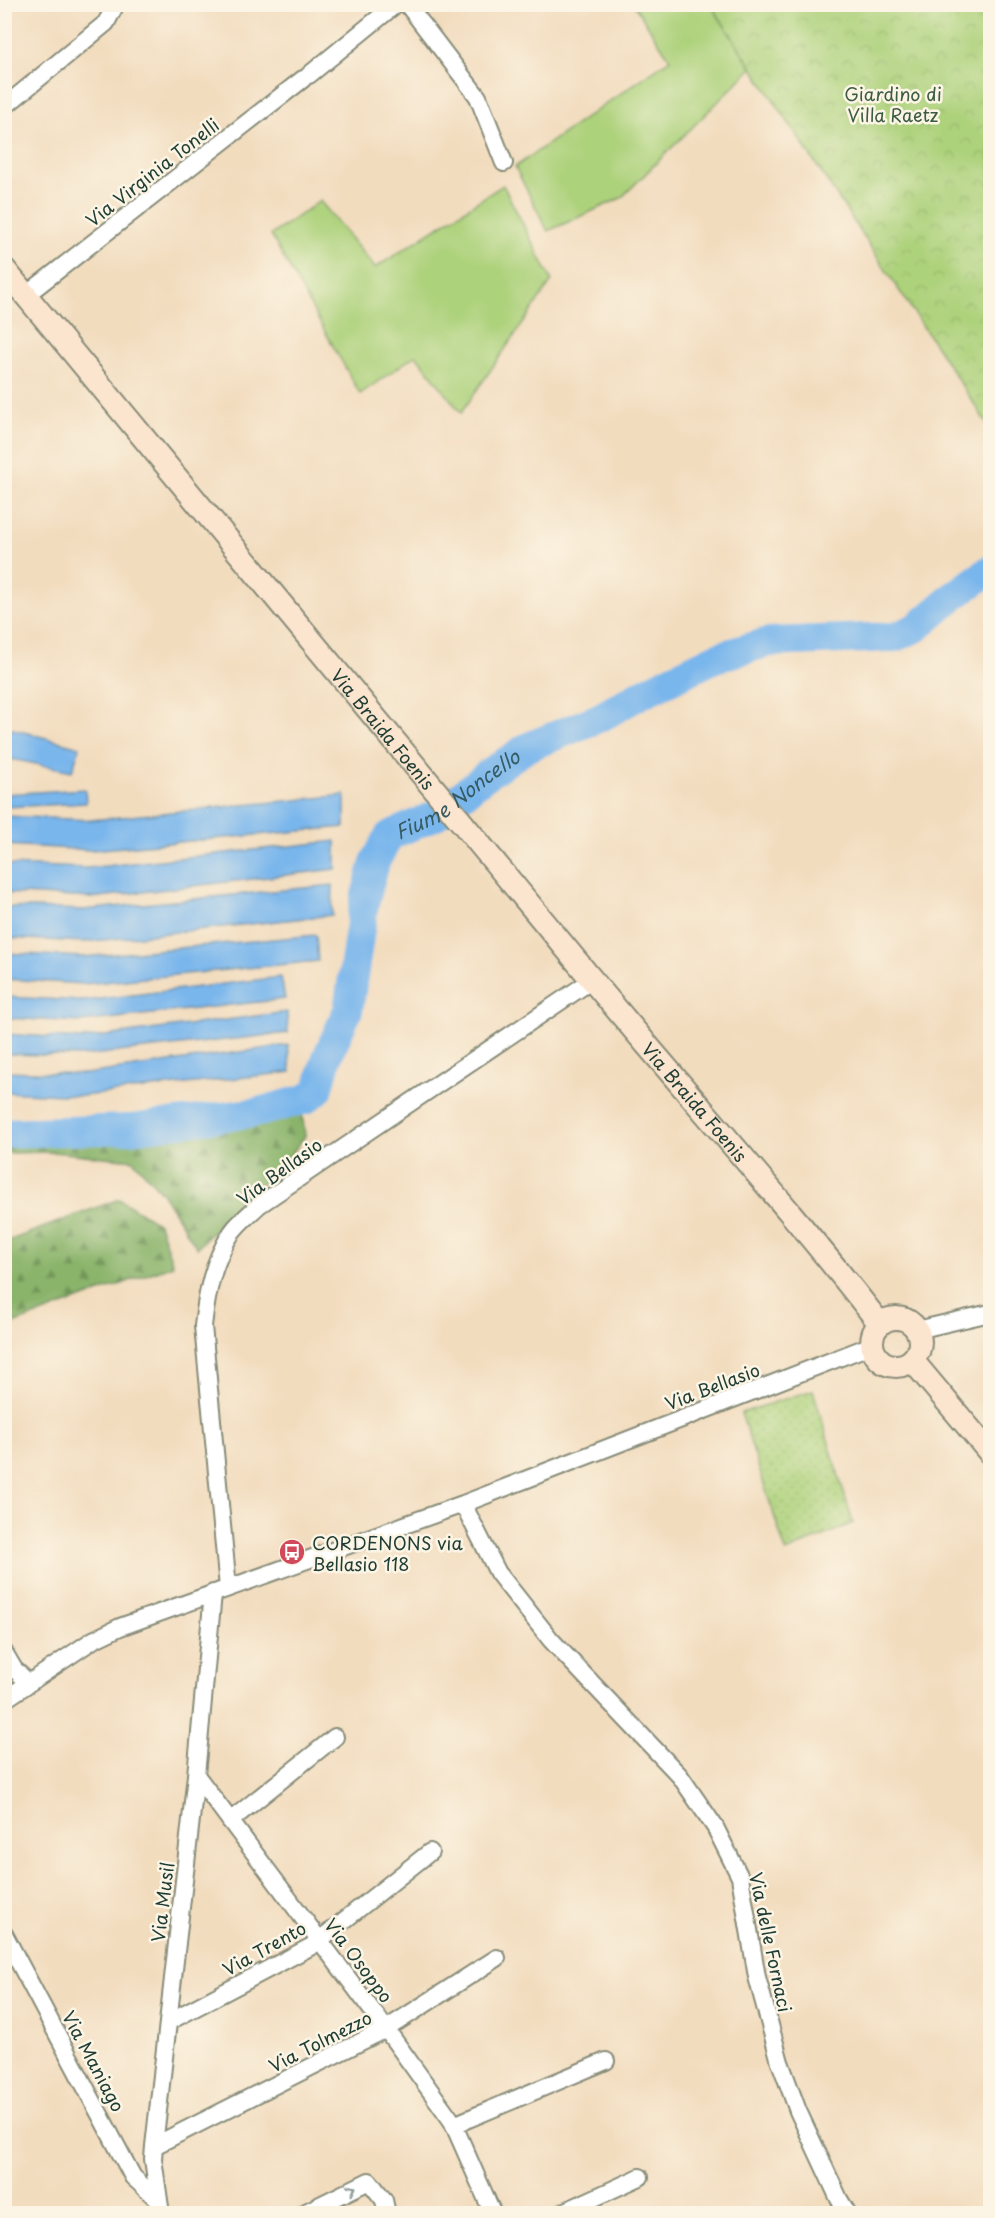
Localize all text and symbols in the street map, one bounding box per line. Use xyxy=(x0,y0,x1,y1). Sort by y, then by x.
park label: Giardino di Villa Raetz xyxy=(844,80,942,128)
street label: Via Virginia Tonelli xyxy=(79,111,225,233)
street label: Via Braida Foenis xyxy=(325,662,442,795)
water label: Fiume Noncello xyxy=(390,741,526,847)
street label: Via Braida Foenis xyxy=(636,1036,754,1167)
street label: Via Bellasio xyxy=(231,1131,327,1211)
street label: Via Bellasio xyxy=(661,1356,763,1416)
place label: CORDENONS via Bellasio 118 xyxy=(312,1529,463,1577)
bus stop icon: CORDENONS via Bellasio 118 xyxy=(277,1537,307,1567)
street label: Via Musil xyxy=(144,1860,180,1944)
street label: Via delle Fornaci xyxy=(743,1870,799,2014)
street label: Via Osoppo xyxy=(318,1912,400,2008)
street label: Via Trento xyxy=(217,1914,311,1982)
street label: Via Tolmezzo xyxy=(264,2003,376,2079)
street label: Via Maniago xyxy=(56,2006,132,2116)
one-way arrow xyxy=(346,2185,357,2197)

